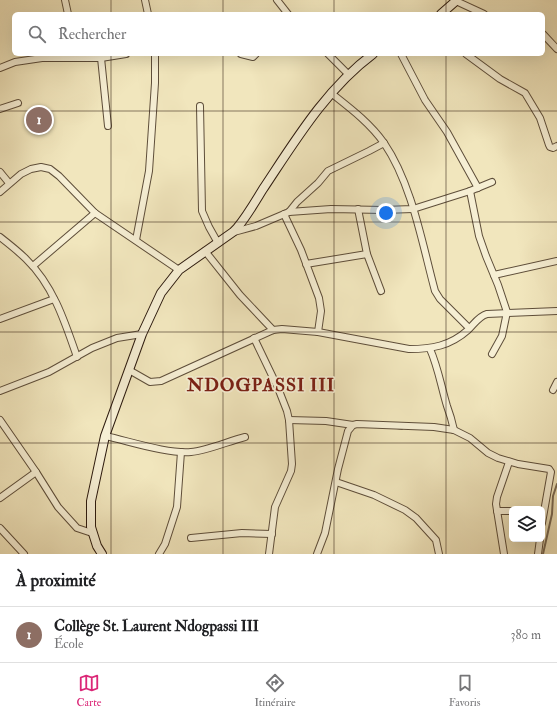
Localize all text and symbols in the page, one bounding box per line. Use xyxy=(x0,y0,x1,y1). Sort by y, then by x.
search box xyxy=(12,12,545,56)
icon: search xyxy=(26,23,48,45)
text: Rechercher xyxy=(58,25,126,44)
pin: 1 xyxy=(26,105,52,135)
your location xyxy=(376,203,396,223)
district label: NDOGPASSI III xyxy=(186,374,335,397)
map controls xyxy=(509,506,545,542)
button: layers xyxy=(509,506,545,542)
text: À proximité xyxy=(16,570,96,591)
text: Collège St. Laurent Ndogpassi III xyxy=(54,617,259,636)
text: 1 xyxy=(27,627,31,643)
text: 380 m xyxy=(510,627,541,643)
text: École xyxy=(54,636,83,652)
tab: Carte xyxy=(77,672,101,709)
tab: Itinéraire xyxy=(254,672,296,709)
tab: Favoris xyxy=(449,672,480,709)

